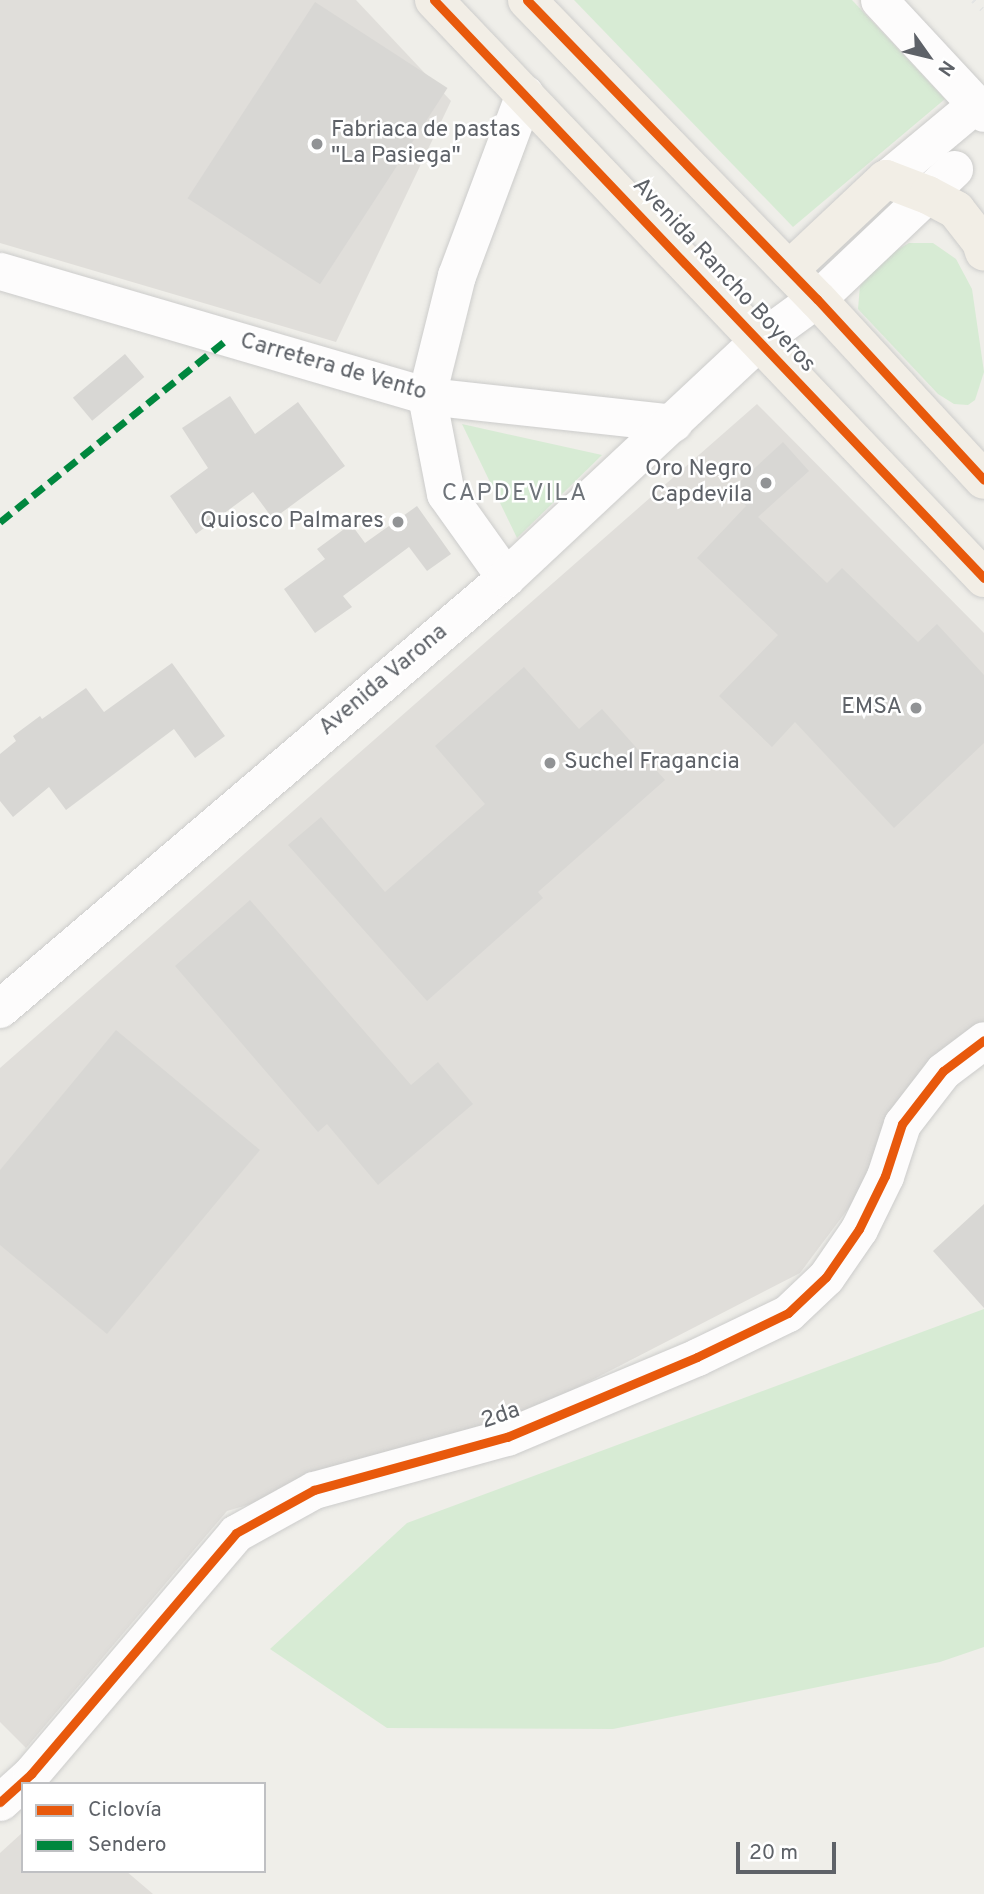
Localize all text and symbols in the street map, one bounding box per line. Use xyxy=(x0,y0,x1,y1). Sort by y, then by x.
north arrow xyxy=(893,21,963,91)
text: N xyxy=(932,55,959,80)
place label: Fabriaca de pastas "La Pasiega" xyxy=(331,117,521,171)
marker: Fabriaca de pastas "La Pasiega" xyxy=(309,136,325,152)
street label: Avenida Rancho Boyeros xyxy=(626,173,820,379)
street label: Carretera de Vento xyxy=(236,328,430,408)
place label: Oro Negro Capdevila xyxy=(645,456,752,510)
marker: Oro Negro Capdevila xyxy=(758,475,774,491)
district label: CAPDEVILA xyxy=(443,481,587,509)
place label: Quiosco Palmares xyxy=(200,508,384,536)
marker: Quiosco Palmares xyxy=(390,514,406,530)
street label: Avenida Varona xyxy=(314,619,454,743)
place label: EMSA xyxy=(841,694,902,722)
marker: EMSA xyxy=(908,700,924,716)
place label: Suchel Fragancia xyxy=(564,749,740,777)
marker: Suchel Fragancia xyxy=(542,755,558,771)
street label: 2da xyxy=(478,1398,524,1436)
legend xyxy=(21,1782,266,1873)
text: Ciclovía xyxy=(88,1797,162,1824)
scale bar xyxy=(739,1828,839,1872)
text: Sendero xyxy=(88,1832,167,1859)
text: 20 m xyxy=(749,1840,798,1867)

